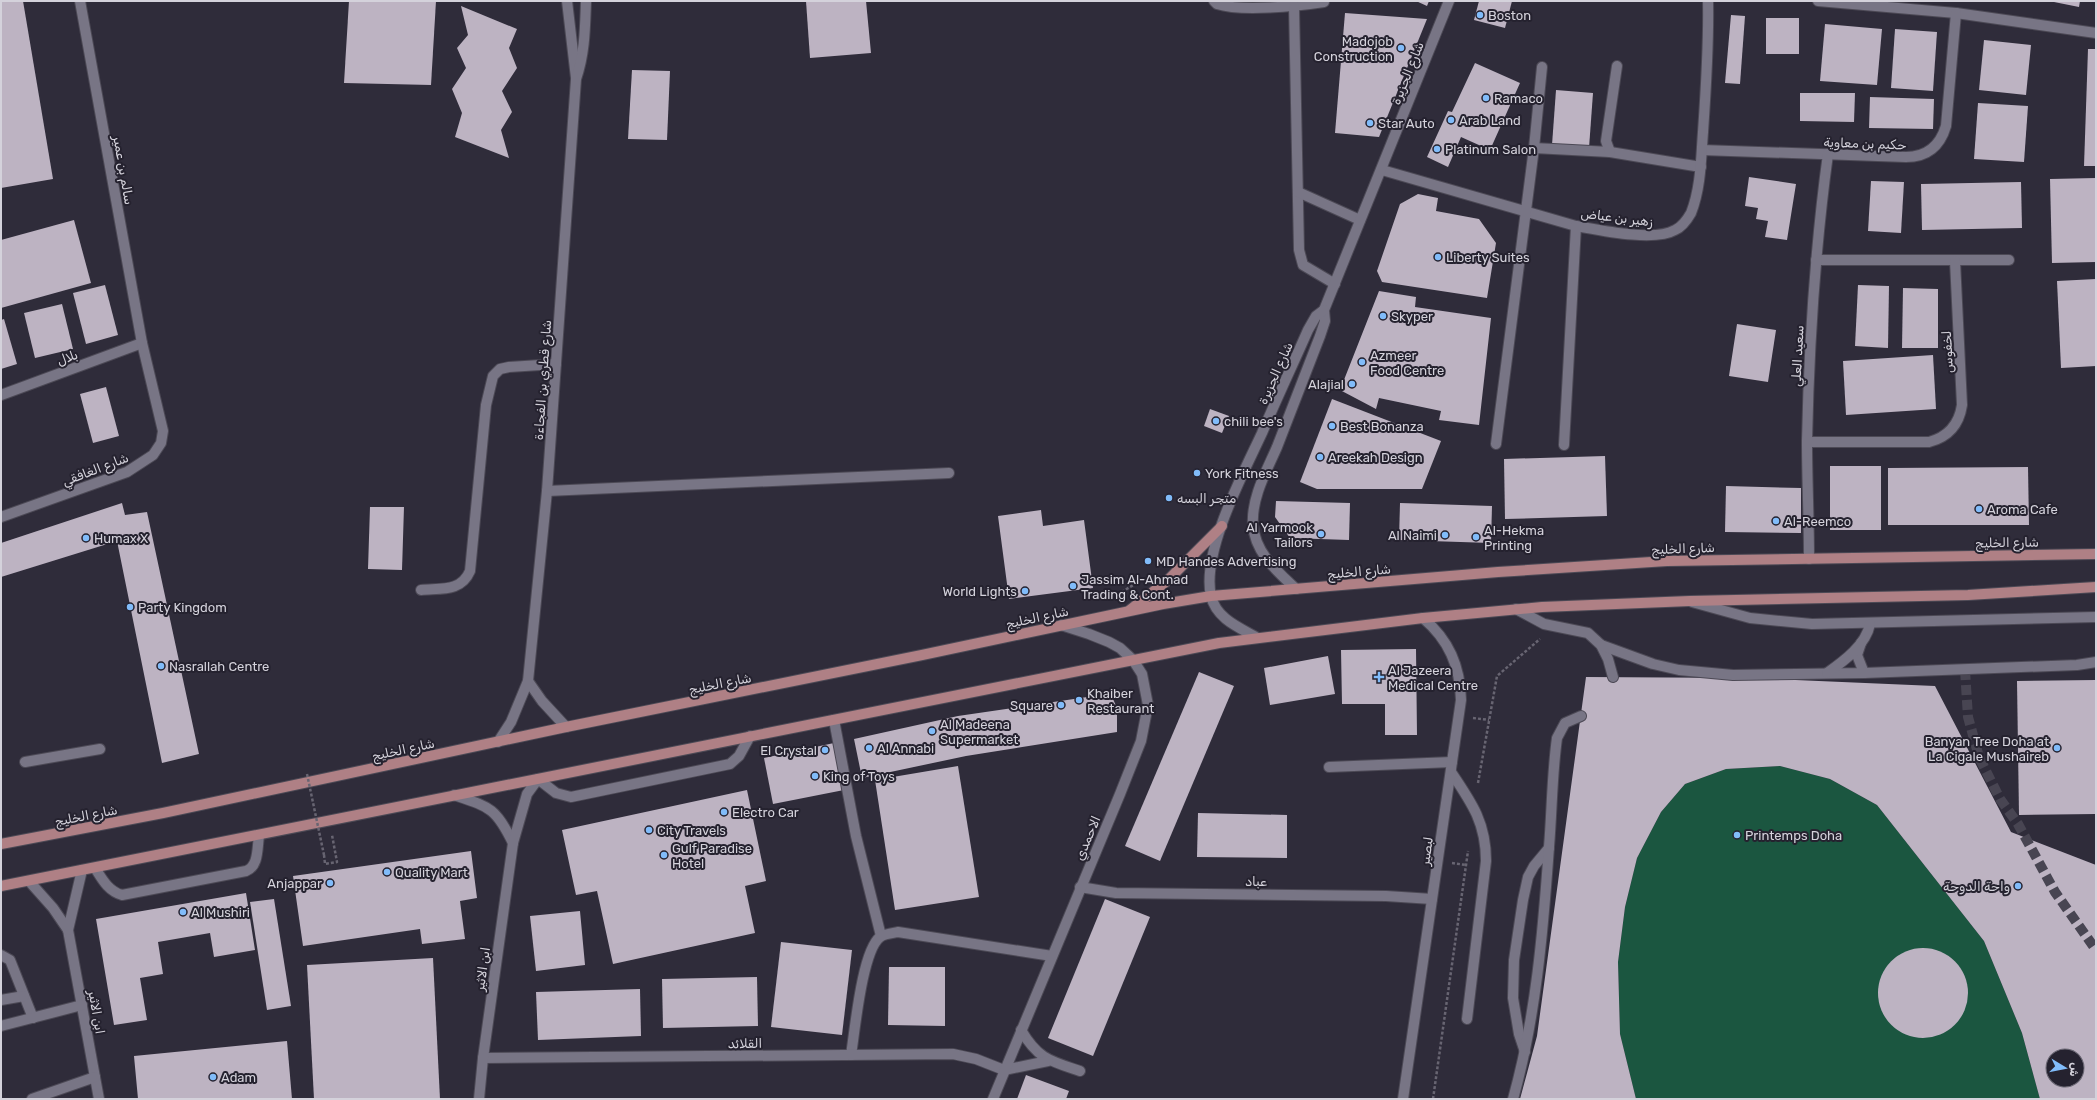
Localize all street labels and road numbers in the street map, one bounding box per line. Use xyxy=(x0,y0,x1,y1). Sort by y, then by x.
street label: شارع الجزيرة xyxy=(1388,39,1429,108)
street label: سالم بن عمير xyxy=(109,133,137,206)
street label: حكيم بن معاوية xyxy=(1823,135,1907,153)
street label: زهير بن عياض xyxy=(1580,206,1654,230)
street label: شارع قطري بن الفجاءة xyxy=(531,319,556,441)
street label: سعيد العلي xyxy=(1788,325,1809,387)
street label: لخفوس xyxy=(1939,330,1957,374)
street label: شارع الجزيرة xyxy=(1255,340,1298,407)
street label: بلال xyxy=(55,347,80,368)
street label: شارع الغافقي xyxy=(60,450,131,491)
street label: شارع الخليج xyxy=(1975,534,2039,553)
street label: شارع الخليج xyxy=(1651,540,1715,559)
street label: شارع الخليج xyxy=(1327,561,1392,584)
street label: شارع الخليج xyxy=(1004,604,1070,633)
street label: شارع الخليج xyxy=(687,670,753,699)
street label: شارع الخليج xyxy=(370,736,436,765)
street label: شارع الخليج xyxy=(53,802,119,831)
street label: الاحمدي xyxy=(1071,814,1105,863)
street label: لبصير xyxy=(1417,836,1437,868)
street label: عباد xyxy=(1245,874,1267,889)
street label: ابن الاثير xyxy=(472,946,494,993)
street label: ابن الاثير xyxy=(84,988,108,1035)
street label: القلائد xyxy=(728,1036,762,1051)

